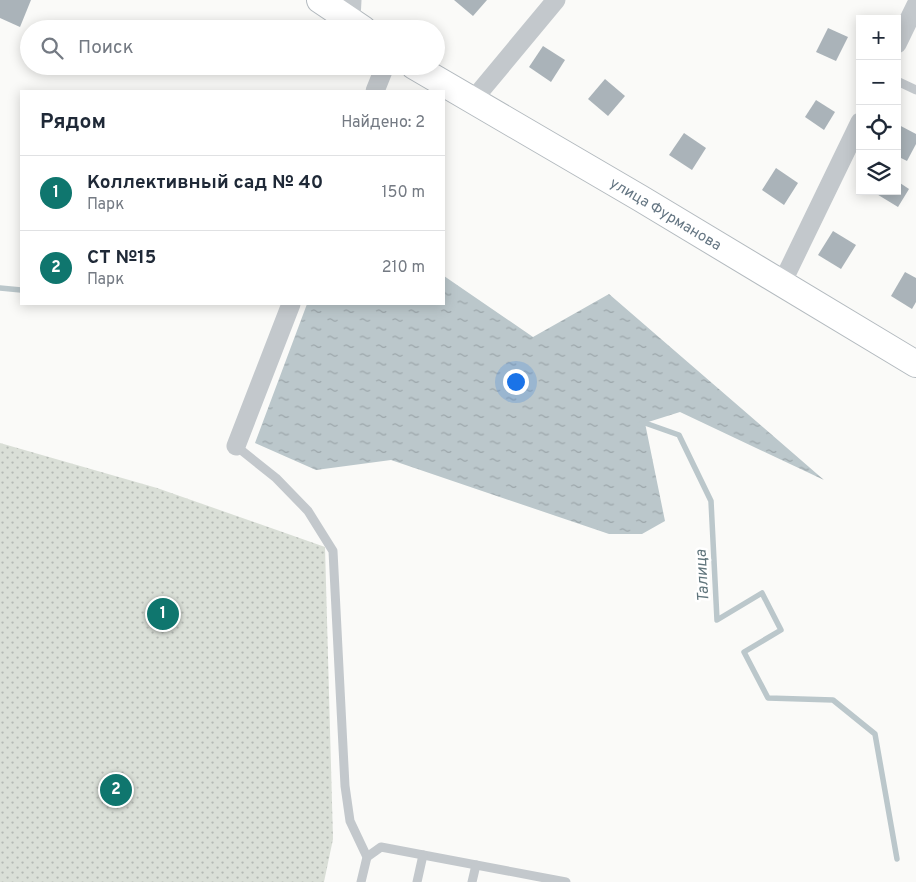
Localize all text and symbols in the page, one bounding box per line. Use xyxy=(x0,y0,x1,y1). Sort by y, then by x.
map controls xyxy=(856,15,901,195)
button: + xyxy=(856,15,901,60)
search box xyxy=(20,20,445,75)
icon: search xyxy=(38,34,66,62)
text: Поиск xyxy=(78,36,134,60)
button: − xyxy=(856,60,901,105)
button: locate xyxy=(856,105,901,150)
text: Рядом xyxy=(40,109,106,136)
text: Найдено: 2 xyxy=(341,113,425,133)
button: layers xyxy=(856,150,901,195)
text: Коллективный сад № 40 xyxy=(87,171,323,195)
street label: улица Фурманова xyxy=(606,174,724,256)
text: 1 xyxy=(53,183,59,203)
text: 150 m xyxy=(382,183,425,203)
text: Парк xyxy=(87,195,124,215)
text: СТ №15 xyxy=(87,246,156,270)
text: 2 xyxy=(51,258,61,278)
text: 210 m xyxy=(382,258,425,278)
text: Парк xyxy=(87,270,124,290)
your location xyxy=(503,369,529,395)
water label: Талица xyxy=(692,548,714,603)
pin: 1 xyxy=(147,595,179,633)
pin: 2 xyxy=(100,771,132,809)

